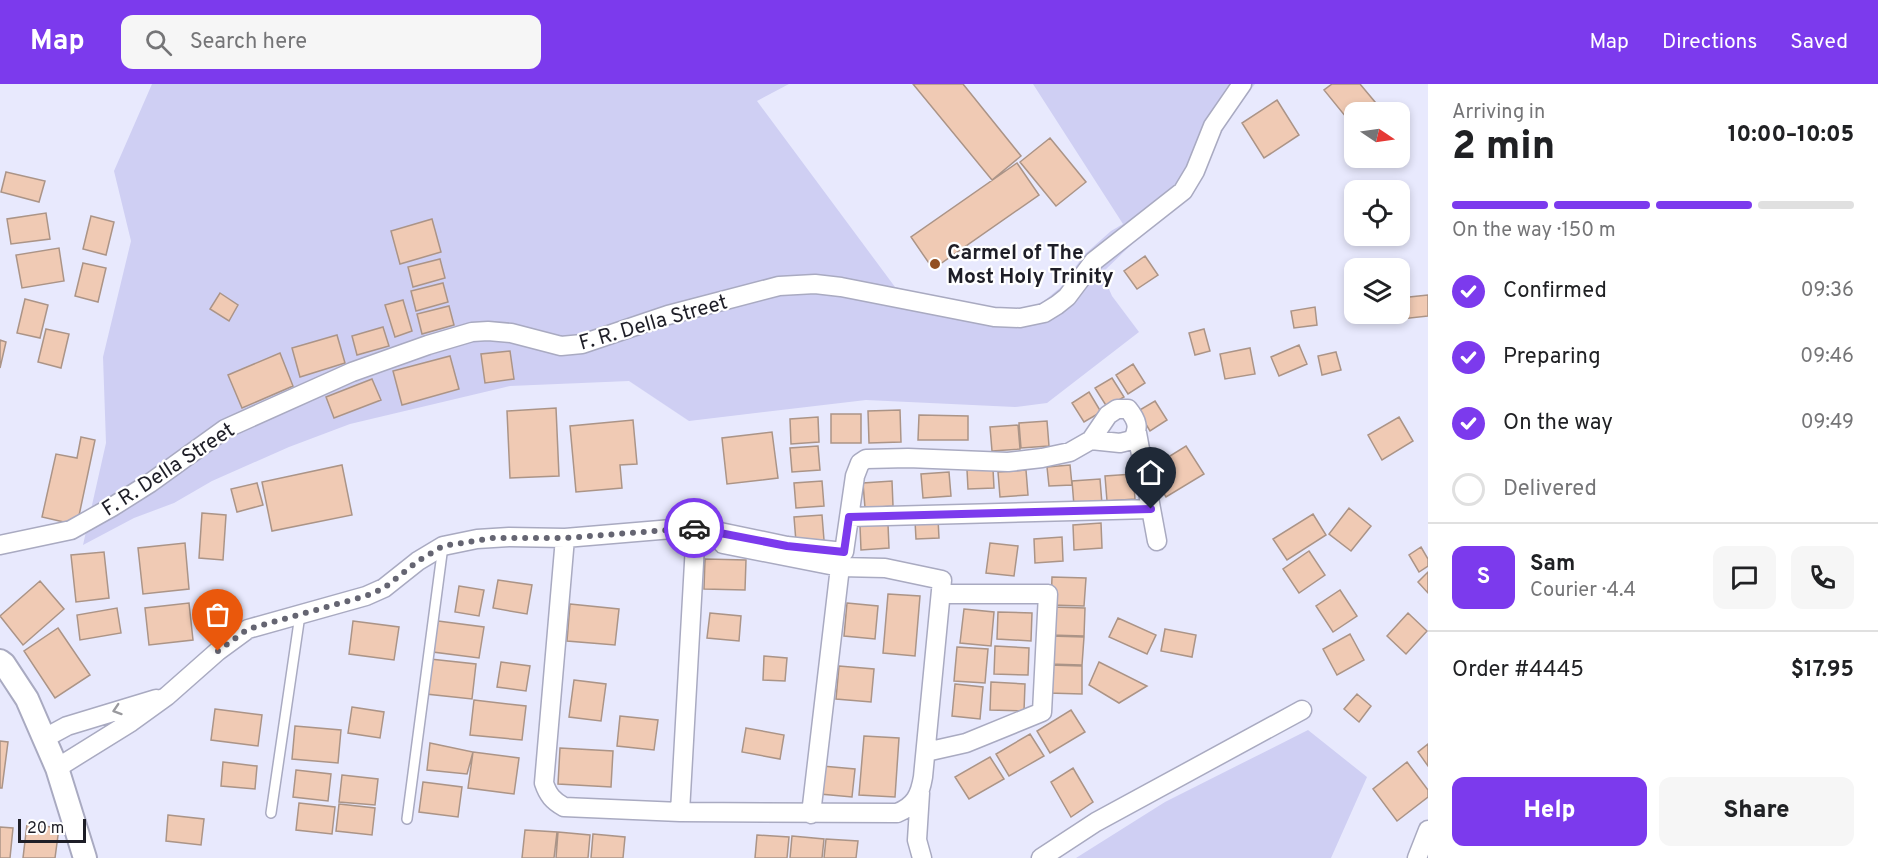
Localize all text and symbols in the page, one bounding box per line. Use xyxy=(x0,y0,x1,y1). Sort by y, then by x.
search box xyxy=(121,15,541,69)
text: Map xyxy=(30,24,85,60)
icon: search xyxy=(142,26,175,59)
text: Search here xyxy=(190,29,307,56)
text: Map xyxy=(1589,29,1629,56)
text: Directions xyxy=(1662,29,1757,56)
text: Saved xyxy=(1790,29,1848,56)
text: Arriving in xyxy=(1452,100,1545,126)
north arrow xyxy=(1344,102,1410,168)
map controls xyxy=(1344,102,1410,324)
text: 10:00–10:05 xyxy=(1728,122,1854,149)
text: 2 min xyxy=(1452,124,1555,173)
button: locate xyxy=(1344,180,1410,246)
text: On the way · 150 m xyxy=(1452,218,1616,244)
place label: Carmel of The Most Holy Trinity xyxy=(947,240,1114,291)
marker: Carmel of The Most Holy Trinity xyxy=(928,257,942,271)
button: layers xyxy=(1344,258,1410,324)
icon: check xyxy=(1452,275,1485,308)
text: Confirmed xyxy=(1503,278,1607,305)
text: 09:36 xyxy=(1801,278,1854,304)
street label: F. R. Della Street xyxy=(576,289,731,358)
icon: check xyxy=(1452,341,1485,374)
text: Preparing xyxy=(1503,344,1601,371)
text: 09:46 xyxy=(1800,344,1854,370)
icon: check xyxy=(1452,407,1485,440)
text: On the way xyxy=(1503,410,1613,437)
text: 09:49 xyxy=(1801,410,1854,436)
street label: F. R. Della Street xyxy=(97,417,240,523)
pin xyxy=(1125,447,1176,509)
icon: home xyxy=(1134,456,1167,489)
text: Delivered xyxy=(1503,476,1597,503)
courier xyxy=(664,498,724,558)
icon: car xyxy=(678,512,711,545)
button: chat xyxy=(1713,546,1776,609)
button: phone xyxy=(1791,546,1854,609)
text: Sam xyxy=(1530,551,1575,578)
text: S xyxy=(1477,564,1490,591)
text: Courier · 4.4 xyxy=(1530,578,1636,604)
pin xyxy=(192,589,243,651)
icon: bag xyxy=(201,598,234,631)
text: Order #4445 xyxy=(1452,657,1584,684)
text: $17.95 xyxy=(1791,657,1854,684)
one-way arrow xyxy=(112,703,123,715)
button: Help xyxy=(1452,777,1647,846)
button: Share xyxy=(1659,777,1854,846)
scale bar xyxy=(18,816,86,844)
text: 20 m xyxy=(27,819,64,839)

